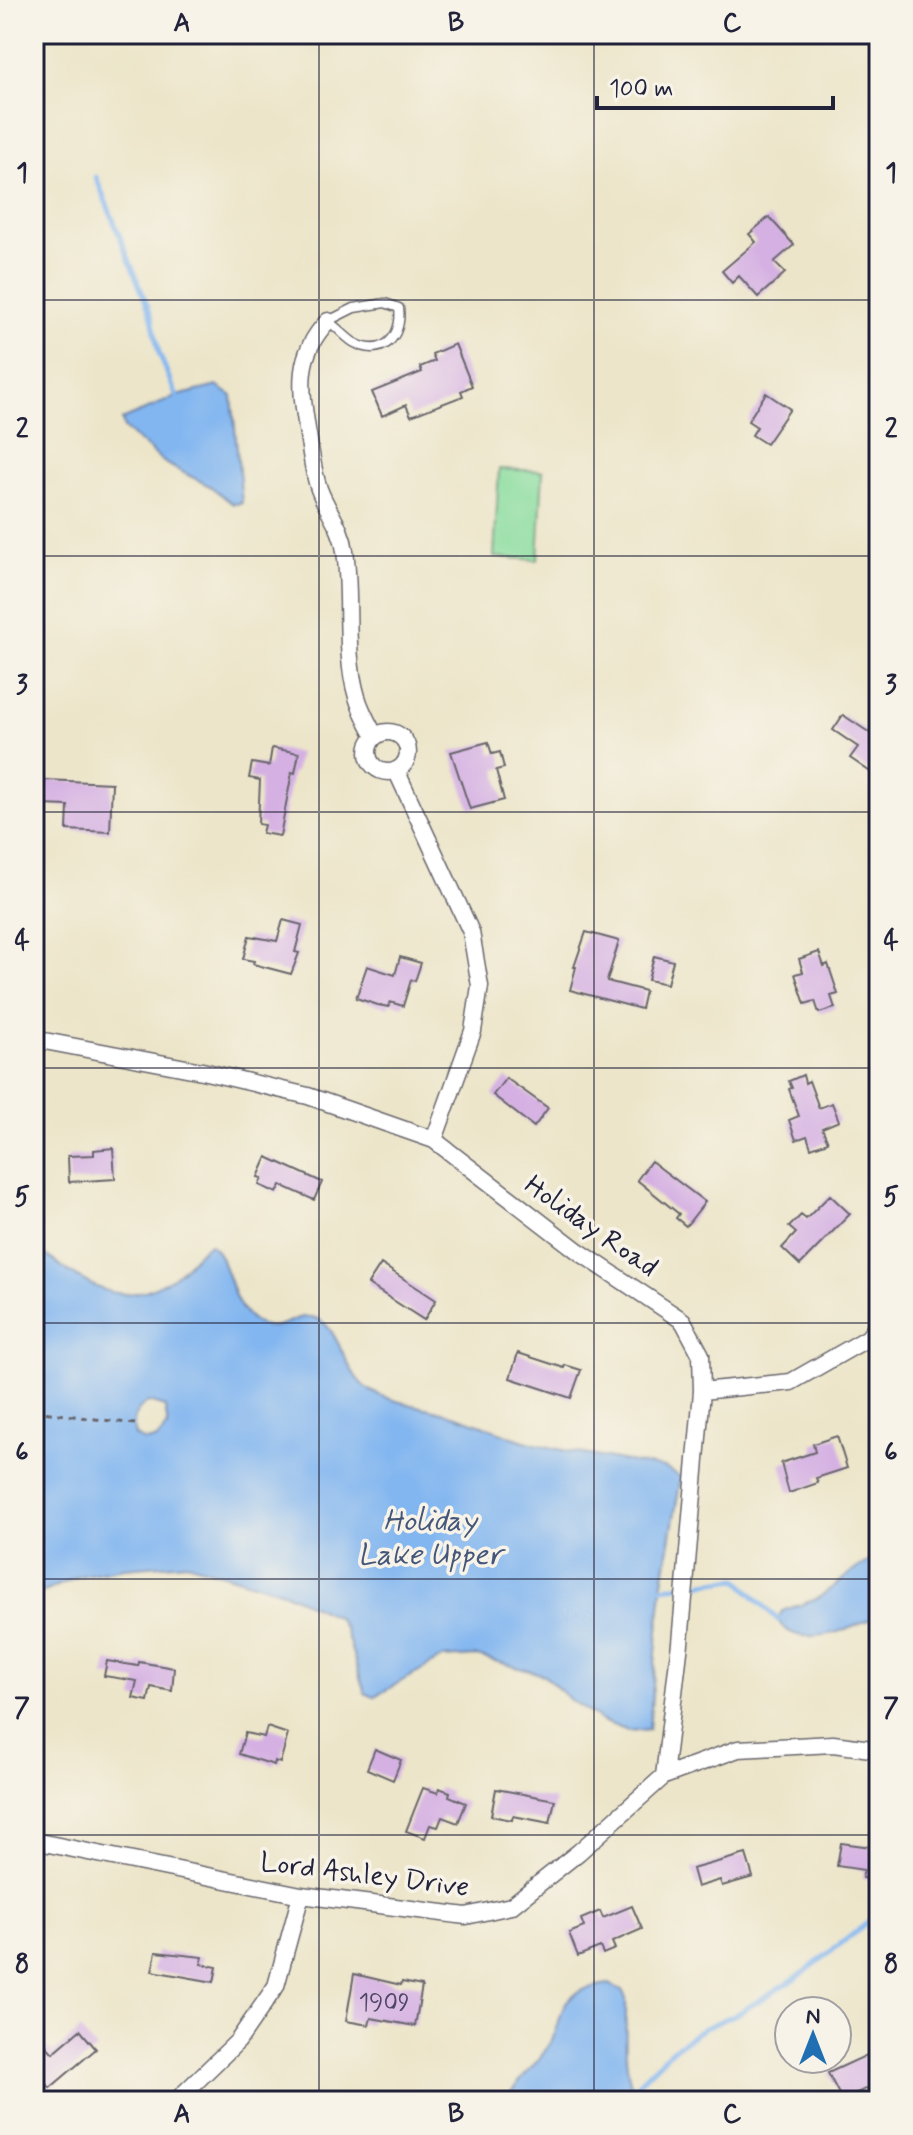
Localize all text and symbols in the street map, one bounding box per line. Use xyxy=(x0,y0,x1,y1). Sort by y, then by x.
text: A xyxy=(173,7,191,41)
text: B xyxy=(448,7,464,41)
text: C xyxy=(723,7,742,41)
scale bar xyxy=(597,60,833,110)
text: 100 m xyxy=(609,74,673,105)
text: 1 xyxy=(16,157,28,191)
text: 1 xyxy=(885,157,897,191)
text: 2 xyxy=(16,413,29,447)
text: 2 xyxy=(885,413,898,447)
text: 3 xyxy=(16,669,28,703)
text: 3 xyxy=(885,669,897,703)
text: 4 xyxy=(14,925,30,959)
text: 4 xyxy=(883,925,899,959)
street label: Holiday Road xyxy=(516,1167,665,1287)
text: 5 xyxy=(14,1181,30,1215)
text: 5 xyxy=(883,1181,899,1215)
text: 6 xyxy=(15,1436,29,1470)
text: 6 xyxy=(884,1436,898,1470)
water label: Holiday Lake Upper xyxy=(358,1502,506,1575)
text: 7 xyxy=(14,1692,30,1726)
text: 7 xyxy=(883,1692,899,1726)
street label: Lord Ashley Drive xyxy=(258,1844,471,1907)
text: 8 xyxy=(15,1948,29,1982)
text: 8 xyxy=(884,1948,898,1982)
house number: 1909 xyxy=(358,1988,410,2019)
north arrow xyxy=(773,1995,853,2075)
text: N xyxy=(806,2003,820,2031)
text: A xyxy=(173,2098,191,2132)
text: B xyxy=(448,2098,464,2132)
text: C xyxy=(723,2098,742,2132)

